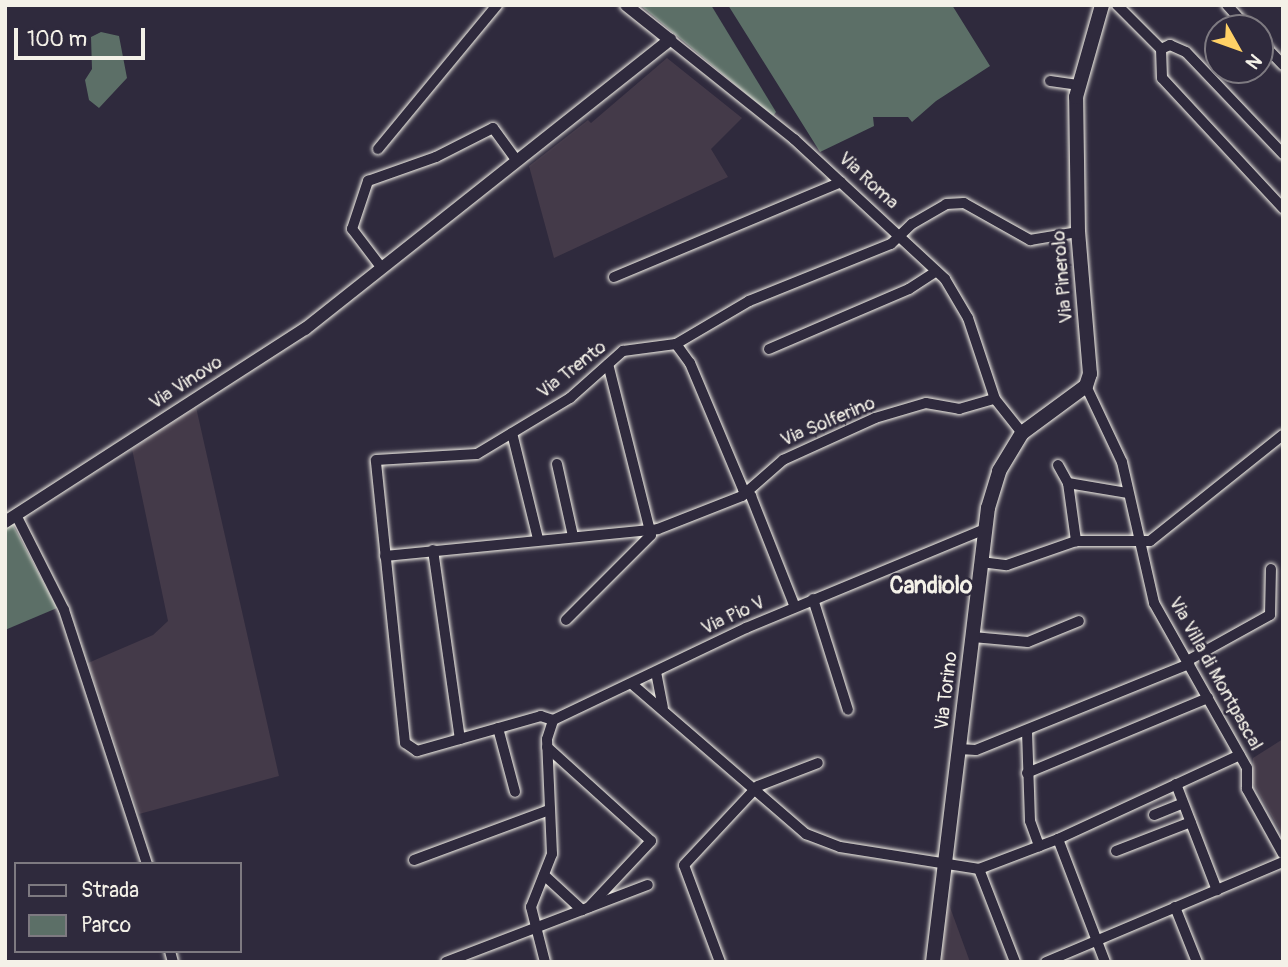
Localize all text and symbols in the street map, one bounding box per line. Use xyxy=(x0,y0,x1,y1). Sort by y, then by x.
scale bar xyxy=(18,14,149,58)
north arrow xyxy=(1204,14,1274,84)
text: 100 m xyxy=(27,26,87,53)
text: N xyxy=(1240,49,1267,74)
street label: Via Roma xyxy=(833,147,903,215)
street label: Via Pinerolo xyxy=(1048,230,1078,324)
street label: Via Trento xyxy=(533,336,611,404)
street label: Via Vinovo xyxy=(145,351,227,415)
street label: Via Solferino xyxy=(777,392,879,452)
district label: Candiolo xyxy=(890,572,972,600)
street label: Via Pio V xyxy=(698,591,768,641)
street label: Via Villa di Montpascal xyxy=(1163,593,1267,755)
street label: Via Torino xyxy=(931,650,963,732)
legend xyxy=(14,862,242,953)
text: Strada xyxy=(81,877,139,904)
text: Parco xyxy=(81,912,131,939)

